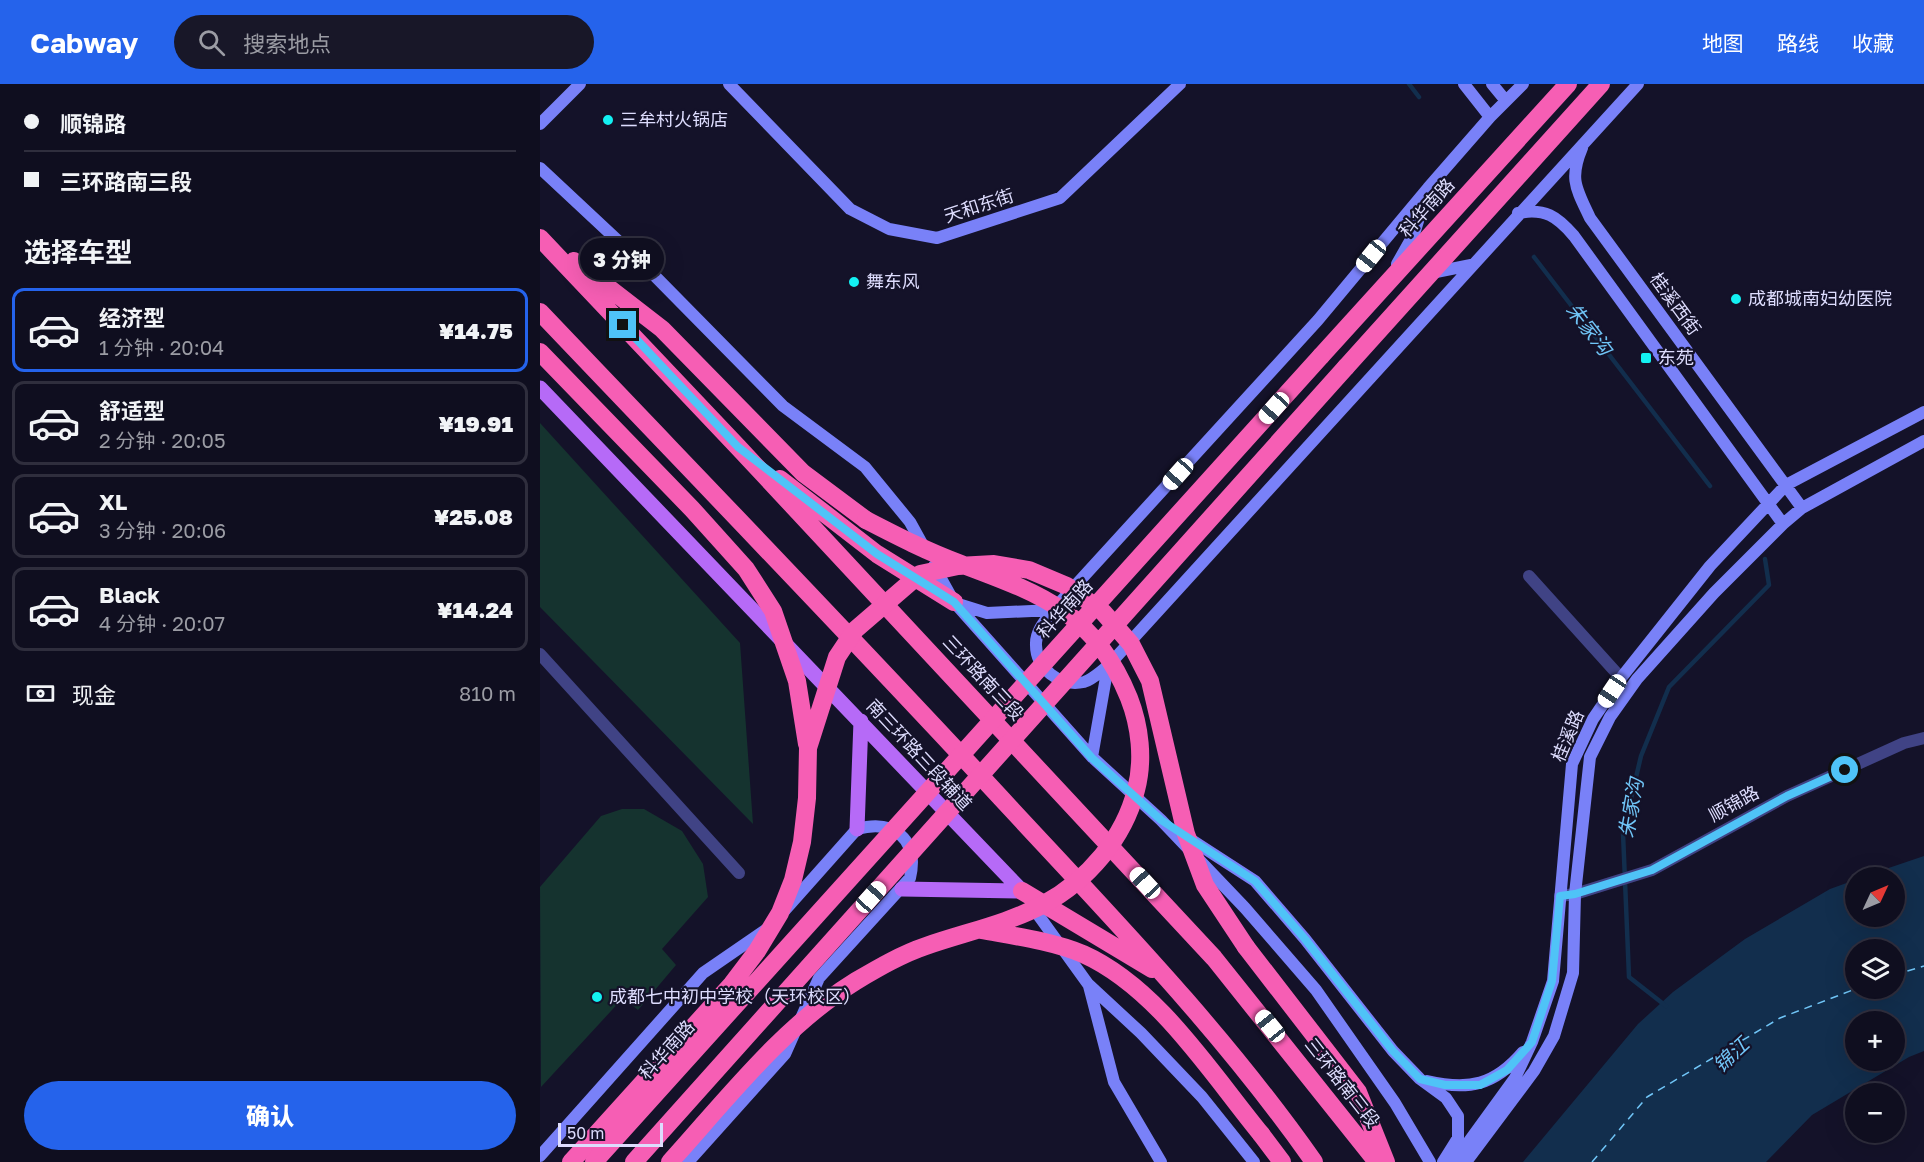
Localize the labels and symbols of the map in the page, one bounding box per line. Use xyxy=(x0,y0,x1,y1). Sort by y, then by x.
place label: 三牟村火锅店 xyxy=(620,108,728,130)
marker: 三牟村火锅店 xyxy=(601,113,615,127)
street label: 科华南路 xyxy=(1394,173,1459,241)
street label: 天和东街 xyxy=(941,183,1016,227)
car xyxy=(1353,236,1389,276)
callout: 3 分钟 xyxy=(581,238,665,280)
street label: 桂溪西街 xyxy=(1646,268,1706,339)
place label: 舞东风 xyxy=(866,270,920,292)
marker: 舞东风 xyxy=(847,275,861,289)
place label: 成都城南妇幼医院 xyxy=(1748,287,1892,309)
marker: 成都城南妇幼医院 xyxy=(1729,292,1743,306)
water label: 朱家沟 xyxy=(1562,297,1619,361)
route end xyxy=(609,311,636,338)
place label: 东苑 xyxy=(1658,346,1694,368)
marker: 东苑 xyxy=(1639,351,1653,365)
car xyxy=(1255,389,1293,427)
car xyxy=(1159,455,1197,493)
street label: 科华南路 xyxy=(1032,574,1097,642)
street label: 三环路南三段 xyxy=(939,630,1029,724)
car xyxy=(1594,671,1630,711)
street label: 南三环路三段辅道 xyxy=(863,694,977,814)
street label: 桂溪路 xyxy=(1546,706,1588,765)
route start xyxy=(1831,756,1858,783)
water label: 朱家沟 xyxy=(1613,774,1647,839)
street label: 顺锦路 xyxy=(1705,780,1762,826)
car xyxy=(1126,864,1164,902)
north arrow xyxy=(1845,867,1905,927)
car xyxy=(852,878,890,916)
place label: 成都七中初中学校（天环校区） xyxy=(609,985,861,1007)
marker: 成都七中初中学校（天环校区） xyxy=(590,990,604,1004)
car xyxy=(1252,1006,1288,1046)
street label: 科华南路 xyxy=(634,1015,699,1083)
water label: 锦江 xyxy=(1708,1030,1755,1077)
street label: 三环路南三段 xyxy=(1301,1033,1385,1132)
scale bar xyxy=(558,1120,663,1148)

